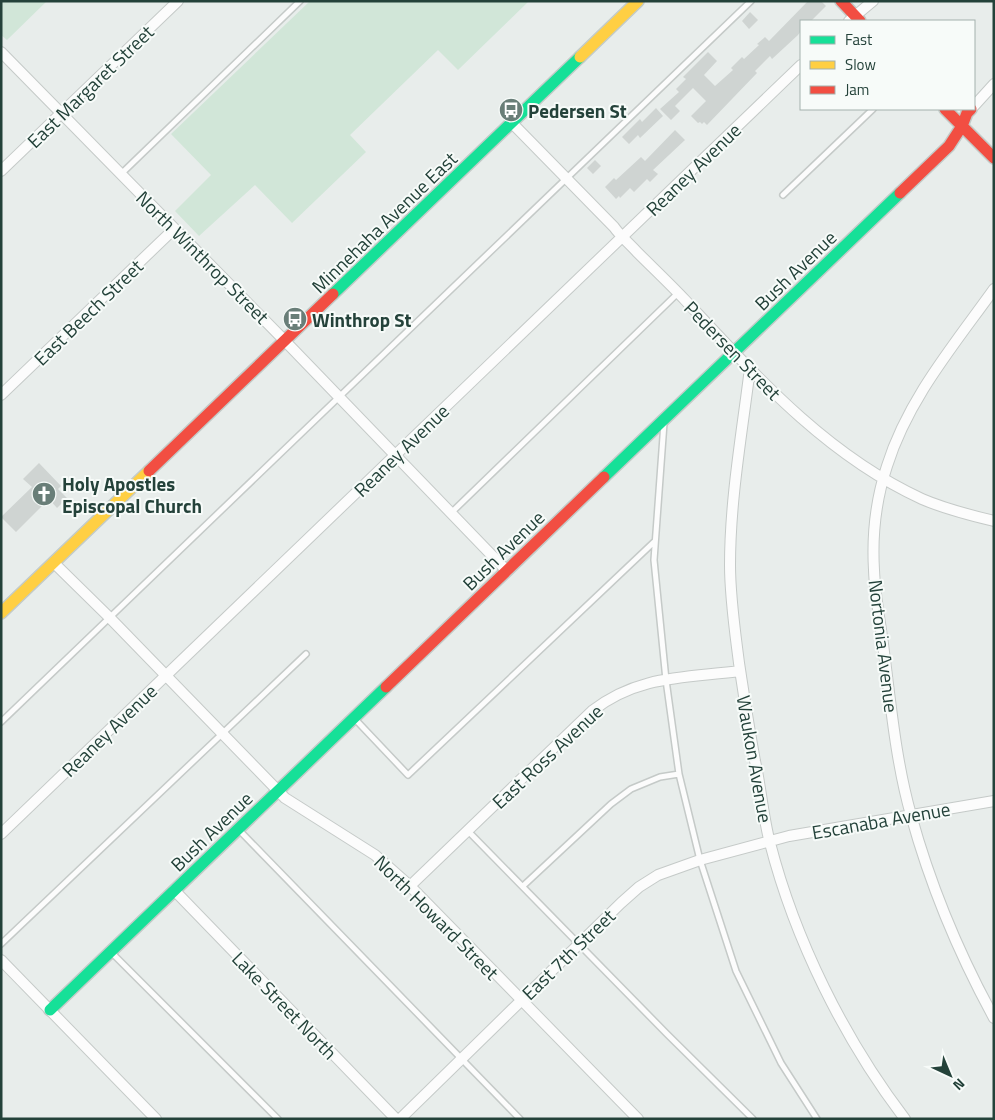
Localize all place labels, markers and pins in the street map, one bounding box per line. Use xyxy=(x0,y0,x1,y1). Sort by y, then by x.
place label: Pedersen St xyxy=(528,96,627,125)
bus stop icon: Pedersen St xyxy=(498,97,524,123)
place label: Winthrop St xyxy=(312,305,411,334)
bus stop icon: Winthrop St xyxy=(282,306,308,332)
place label: Holy Apostles Episcopal Church xyxy=(62,469,202,520)
church icon: Holy Apostles Episcopal Church xyxy=(31,481,57,507)

